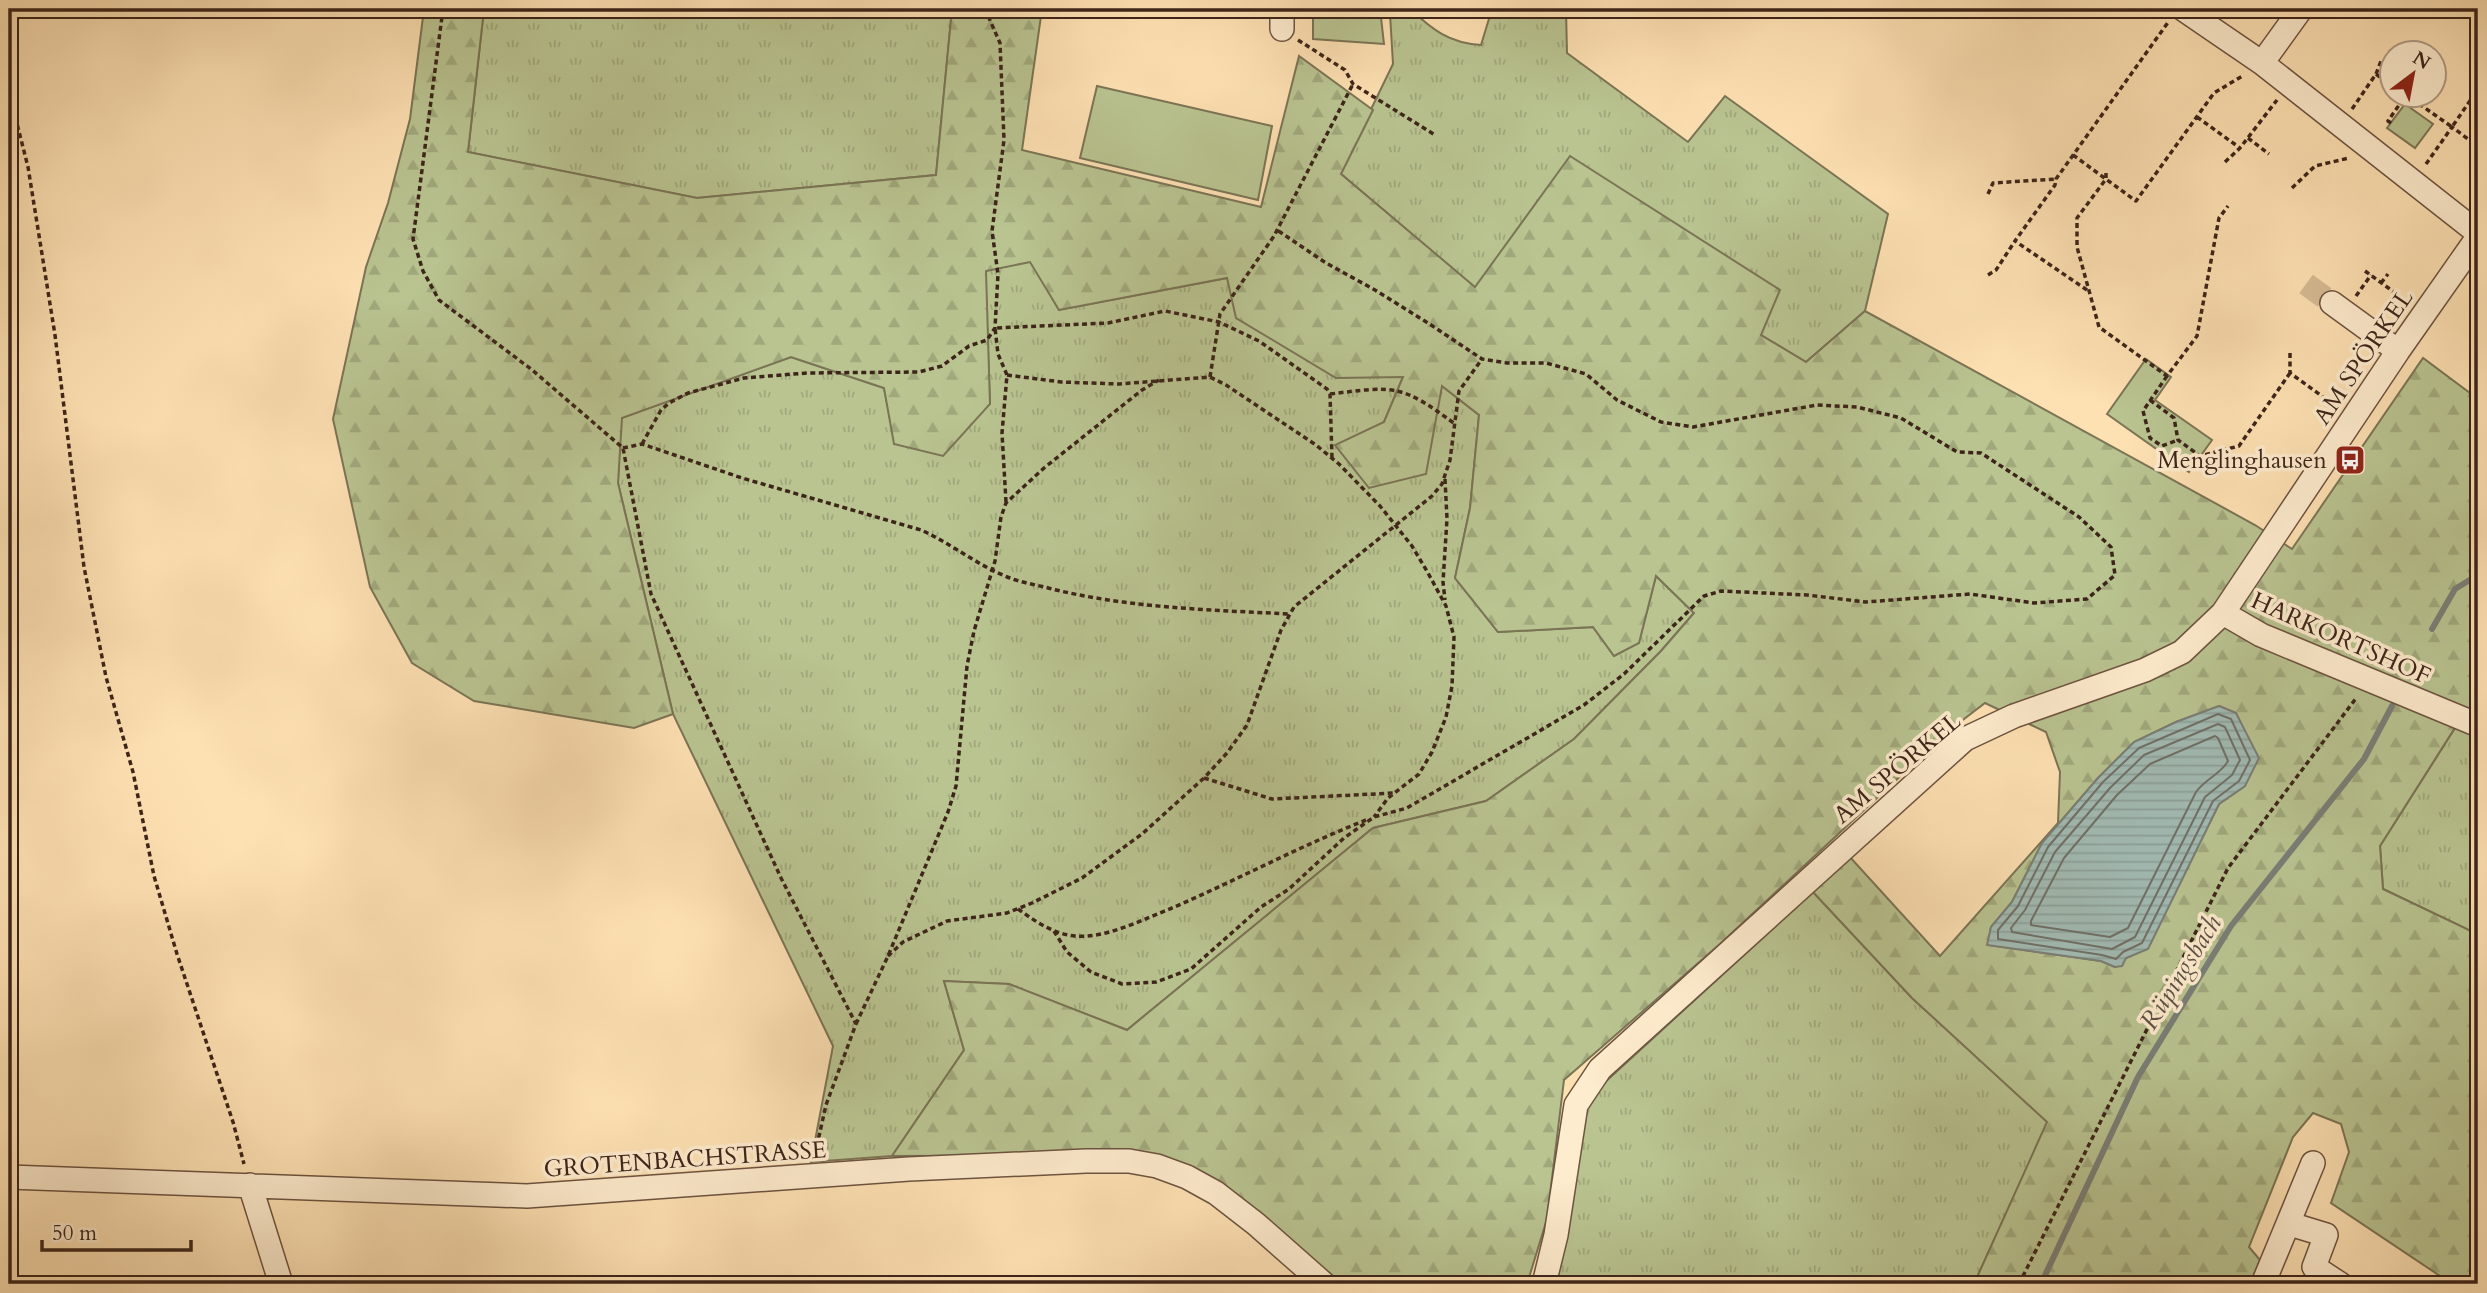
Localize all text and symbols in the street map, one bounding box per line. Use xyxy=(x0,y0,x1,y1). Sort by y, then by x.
north arrow xyxy=(2378,38,2448,108)
text: N xyxy=(2408,45,2436,76)
street label: AM SPÖRKEL xyxy=(2306,283,2421,432)
bus stop icon: Menglinghausen xyxy=(2333,443,2367,477)
place label: Menglinghausen xyxy=(2157,444,2327,477)
street label: HARKORTSHOF xyxy=(2246,584,2436,693)
street label: AM SPÖRKEL xyxy=(1827,705,1968,831)
water label: Rüpingsbach xyxy=(2131,908,2230,1036)
street label: GROTENBACHSTRASSE xyxy=(543,1133,827,1186)
scale bar xyxy=(42,1209,191,1253)
text: 50 m xyxy=(52,1219,97,1248)

